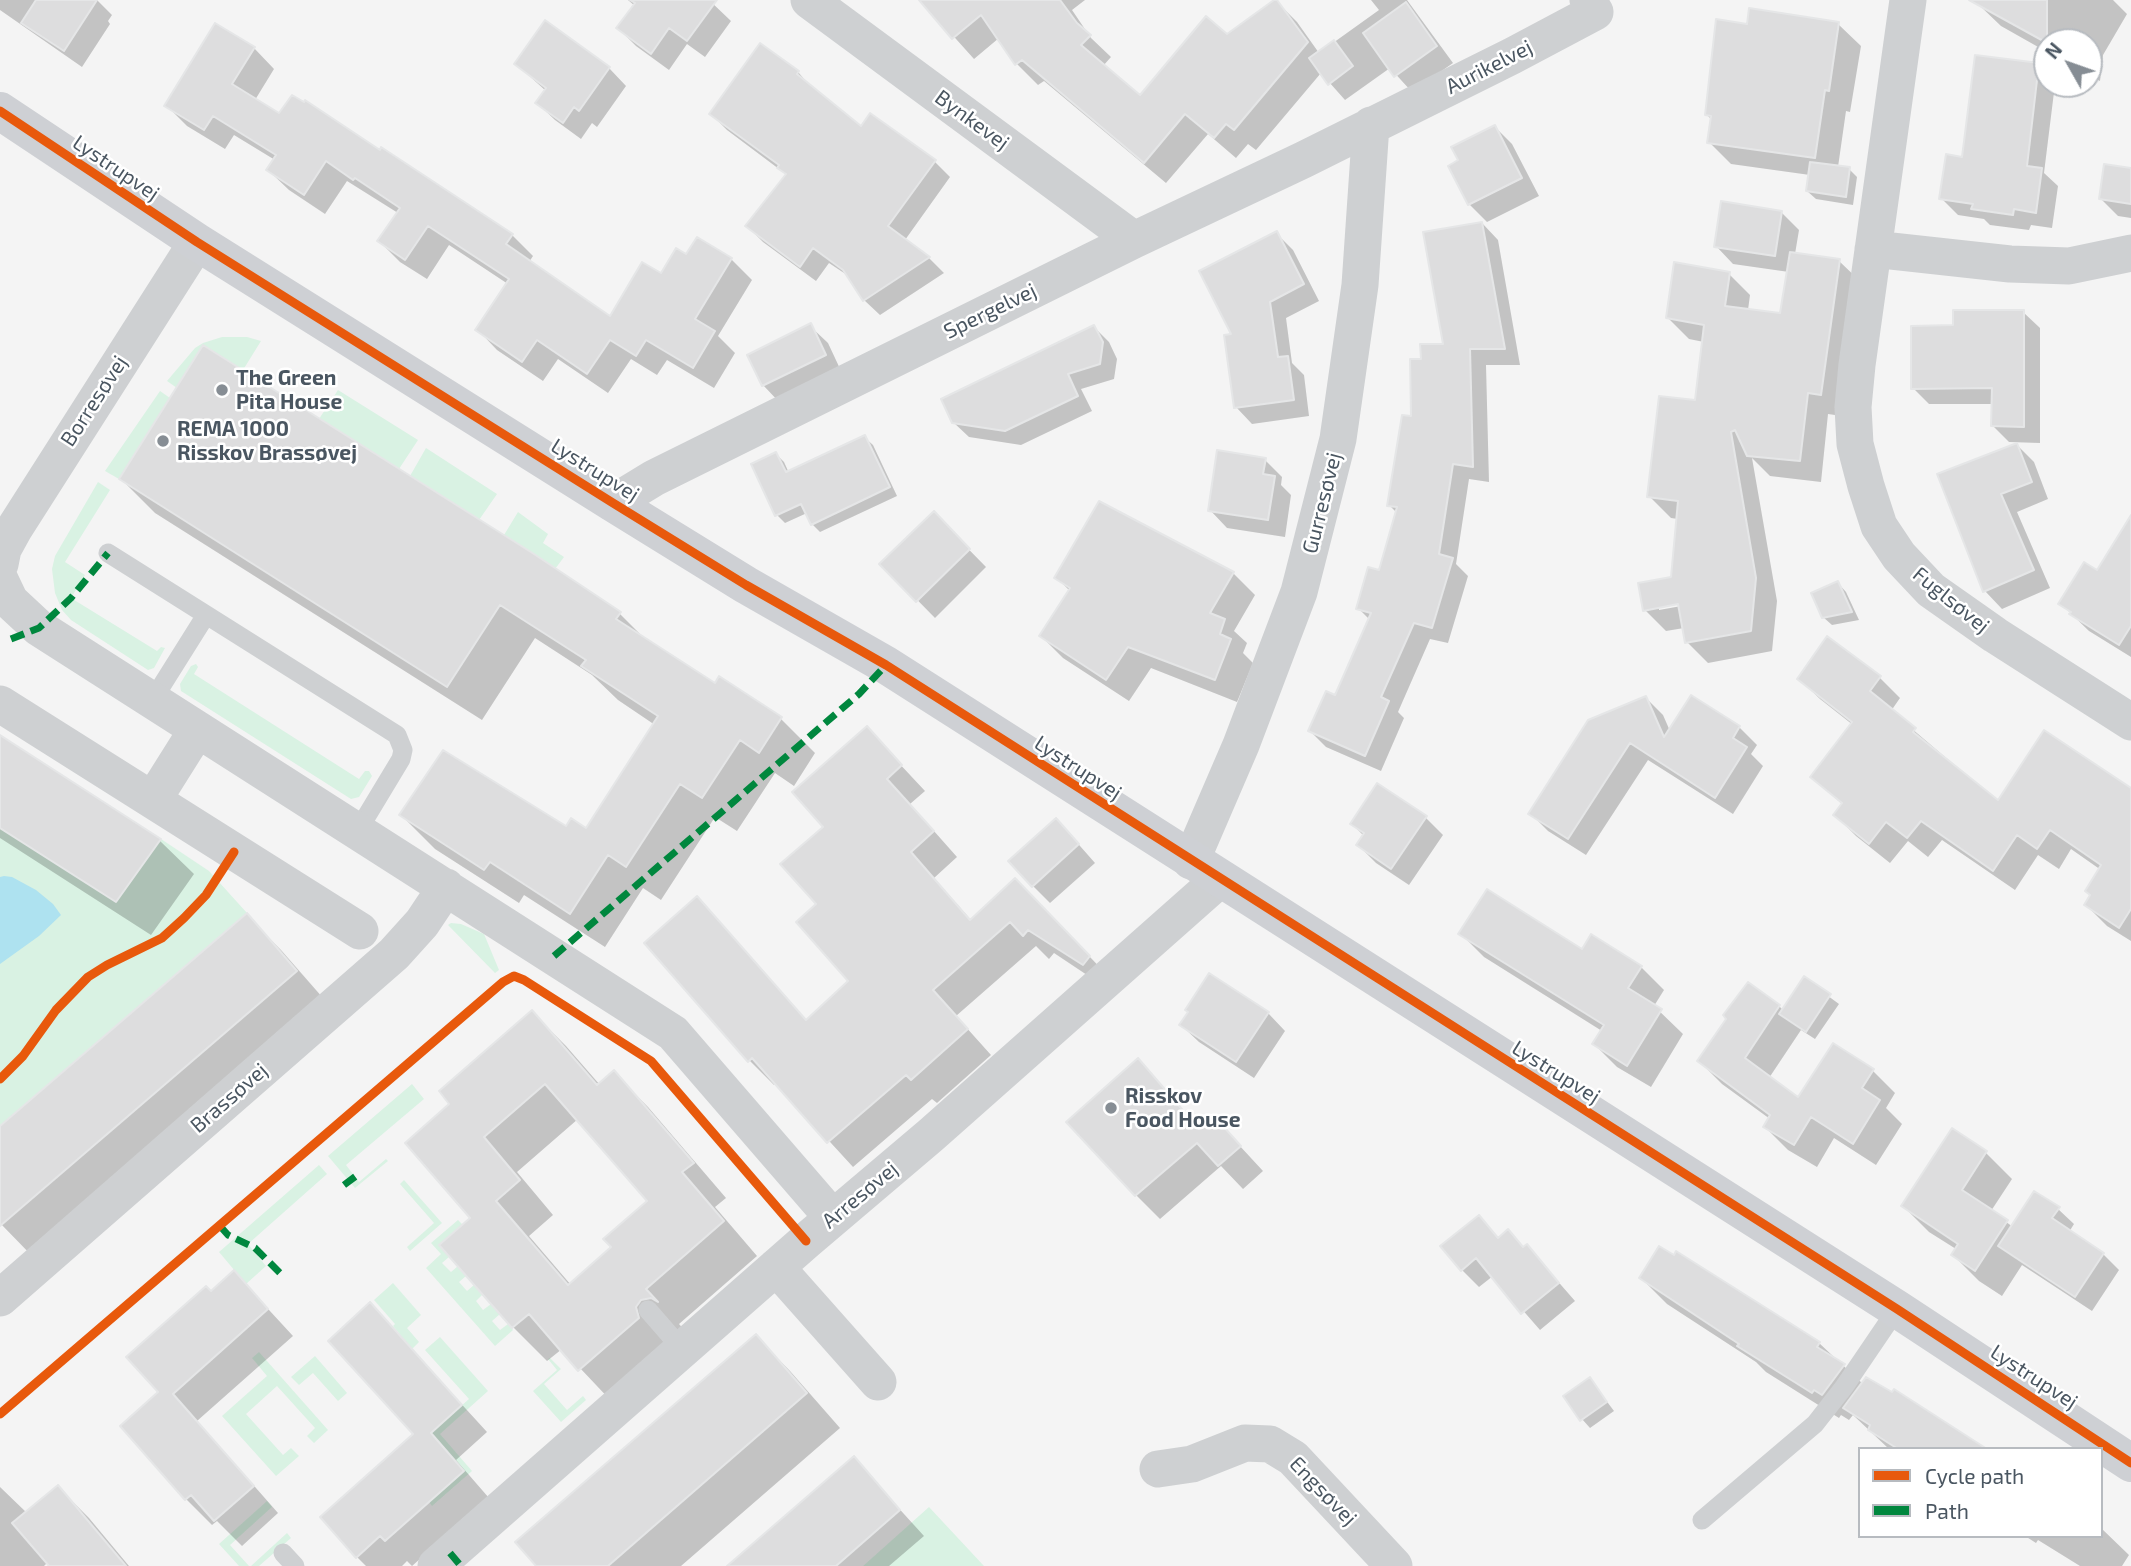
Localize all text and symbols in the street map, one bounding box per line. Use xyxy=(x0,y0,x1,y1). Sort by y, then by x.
north arrow xyxy=(2033,28,2103,98)
street label: Aurikelvej xyxy=(1442,35,1536,99)
text: N xyxy=(2040,38,2066,63)
street label: Bynkevej xyxy=(930,85,1014,155)
street label: Lystrupvej xyxy=(68,130,164,206)
street label: Spergelvej xyxy=(940,278,1040,344)
street label: Borresøvej xyxy=(55,351,133,451)
place label: The Green Pita House xyxy=(236,365,342,415)
marker: The Green Pita House xyxy=(214,382,230,398)
place label: REMA 1000 Risskov Brassøvej xyxy=(177,416,357,466)
marker: REMA 1000 Risskov Brassøvej xyxy=(155,433,171,449)
street label: Lystrupvej xyxy=(546,433,644,507)
street label: Gurresøvej xyxy=(1297,450,1347,556)
street label: Fuglsøvej xyxy=(1908,562,1994,638)
street label: Lystrupvej xyxy=(1030,730,1126,806)
street label: Lystrupvej xyxy=(1507,1035,1605,1109)
street label: Brassøvej xyxy=(185,1058,273,1138)
place label: Risskov Food House xyxy=(1125,1083,1241,1133)
marker: Risskov Food House xyxy=(1103,1100,1119,1116)
street label: Arresøvej xyxy=(817,1156,903,1234)
street label: Lystrupvej xyxy=(1986,1339,2082,1415)
legend xyxy=(1858,1447,2103,1538)
street label: Engsøvej xyxy=(1284,1451,1362,1531)
text: Cycle path xyxy=(1925,1463,2024,1488)
text: Path xyxy=(1925,1498,1969,1523)

